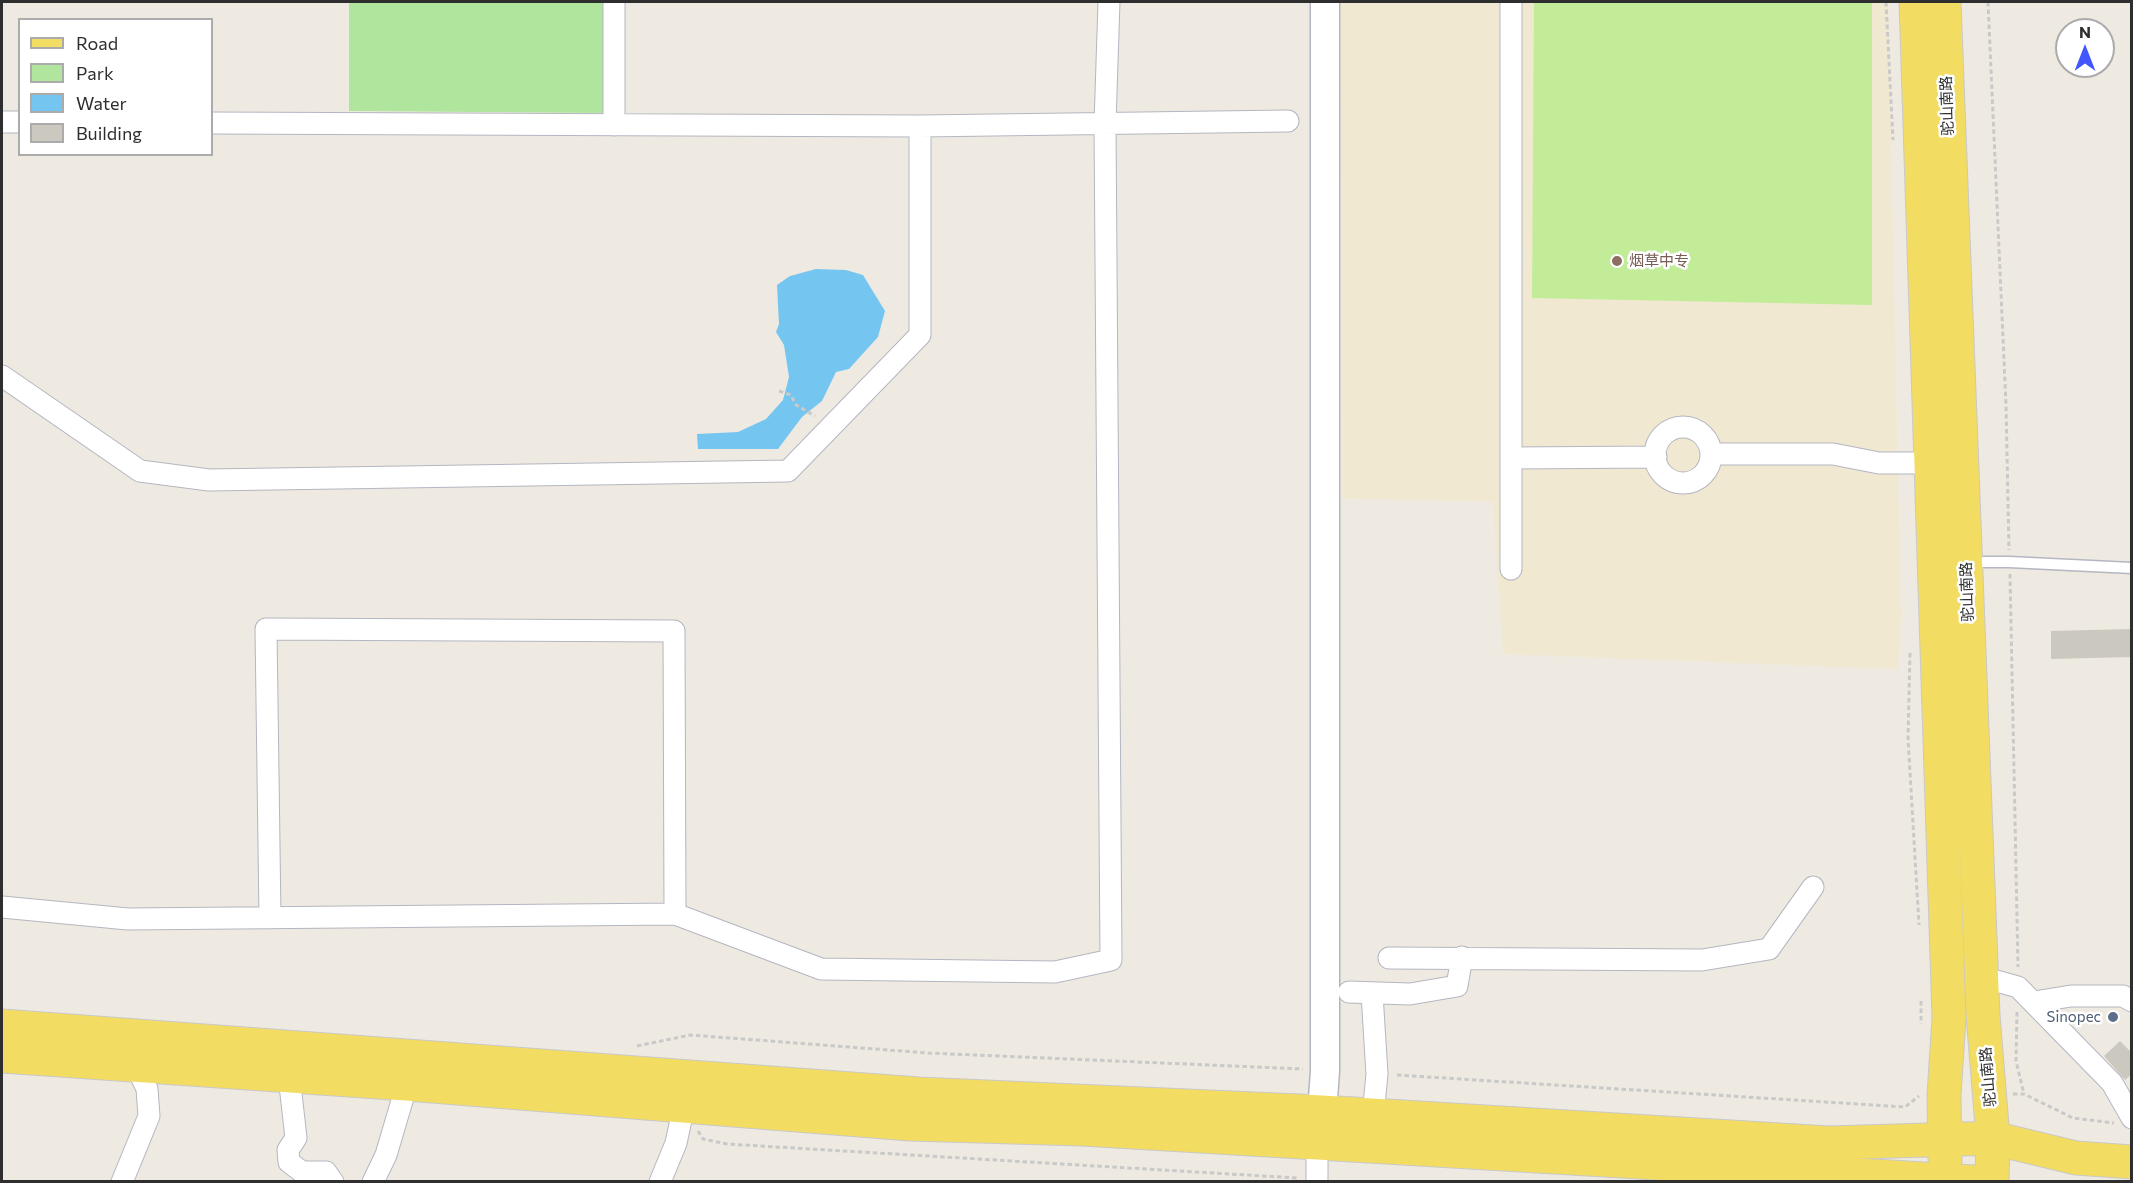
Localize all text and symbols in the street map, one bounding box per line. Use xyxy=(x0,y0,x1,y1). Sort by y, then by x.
legend xyxy=(18,18,213,156)
north arrow xyxy=(2055,18,2115,78)
text: N xyxy=(2079,22,2091,41)
text: Road xyxy=(76,32,118,54)
text: Park xyxy=(76,62,114,84)
street label: 驼山南路 xyxy=(1937,76,1957,136)
text: Water xyxy=(76,92,127,114)
text: Building xyxy=(76,122,142,144)
place label: 烟草中专 xyxy=(1629,252,1689,270)
marker: 烟草中专 xyxy=(1610,254,1624,268)
street label: 驼山南路 xyxy=(1957,562,1977,622)
place label: Sinopec xyxy=(2047,1008,2101,1026)
marker: Sinopec xyxy=(2106,1010,2120,1024)
street label: 驼山南路 xyxy=(1976,1046,2000,1108)

